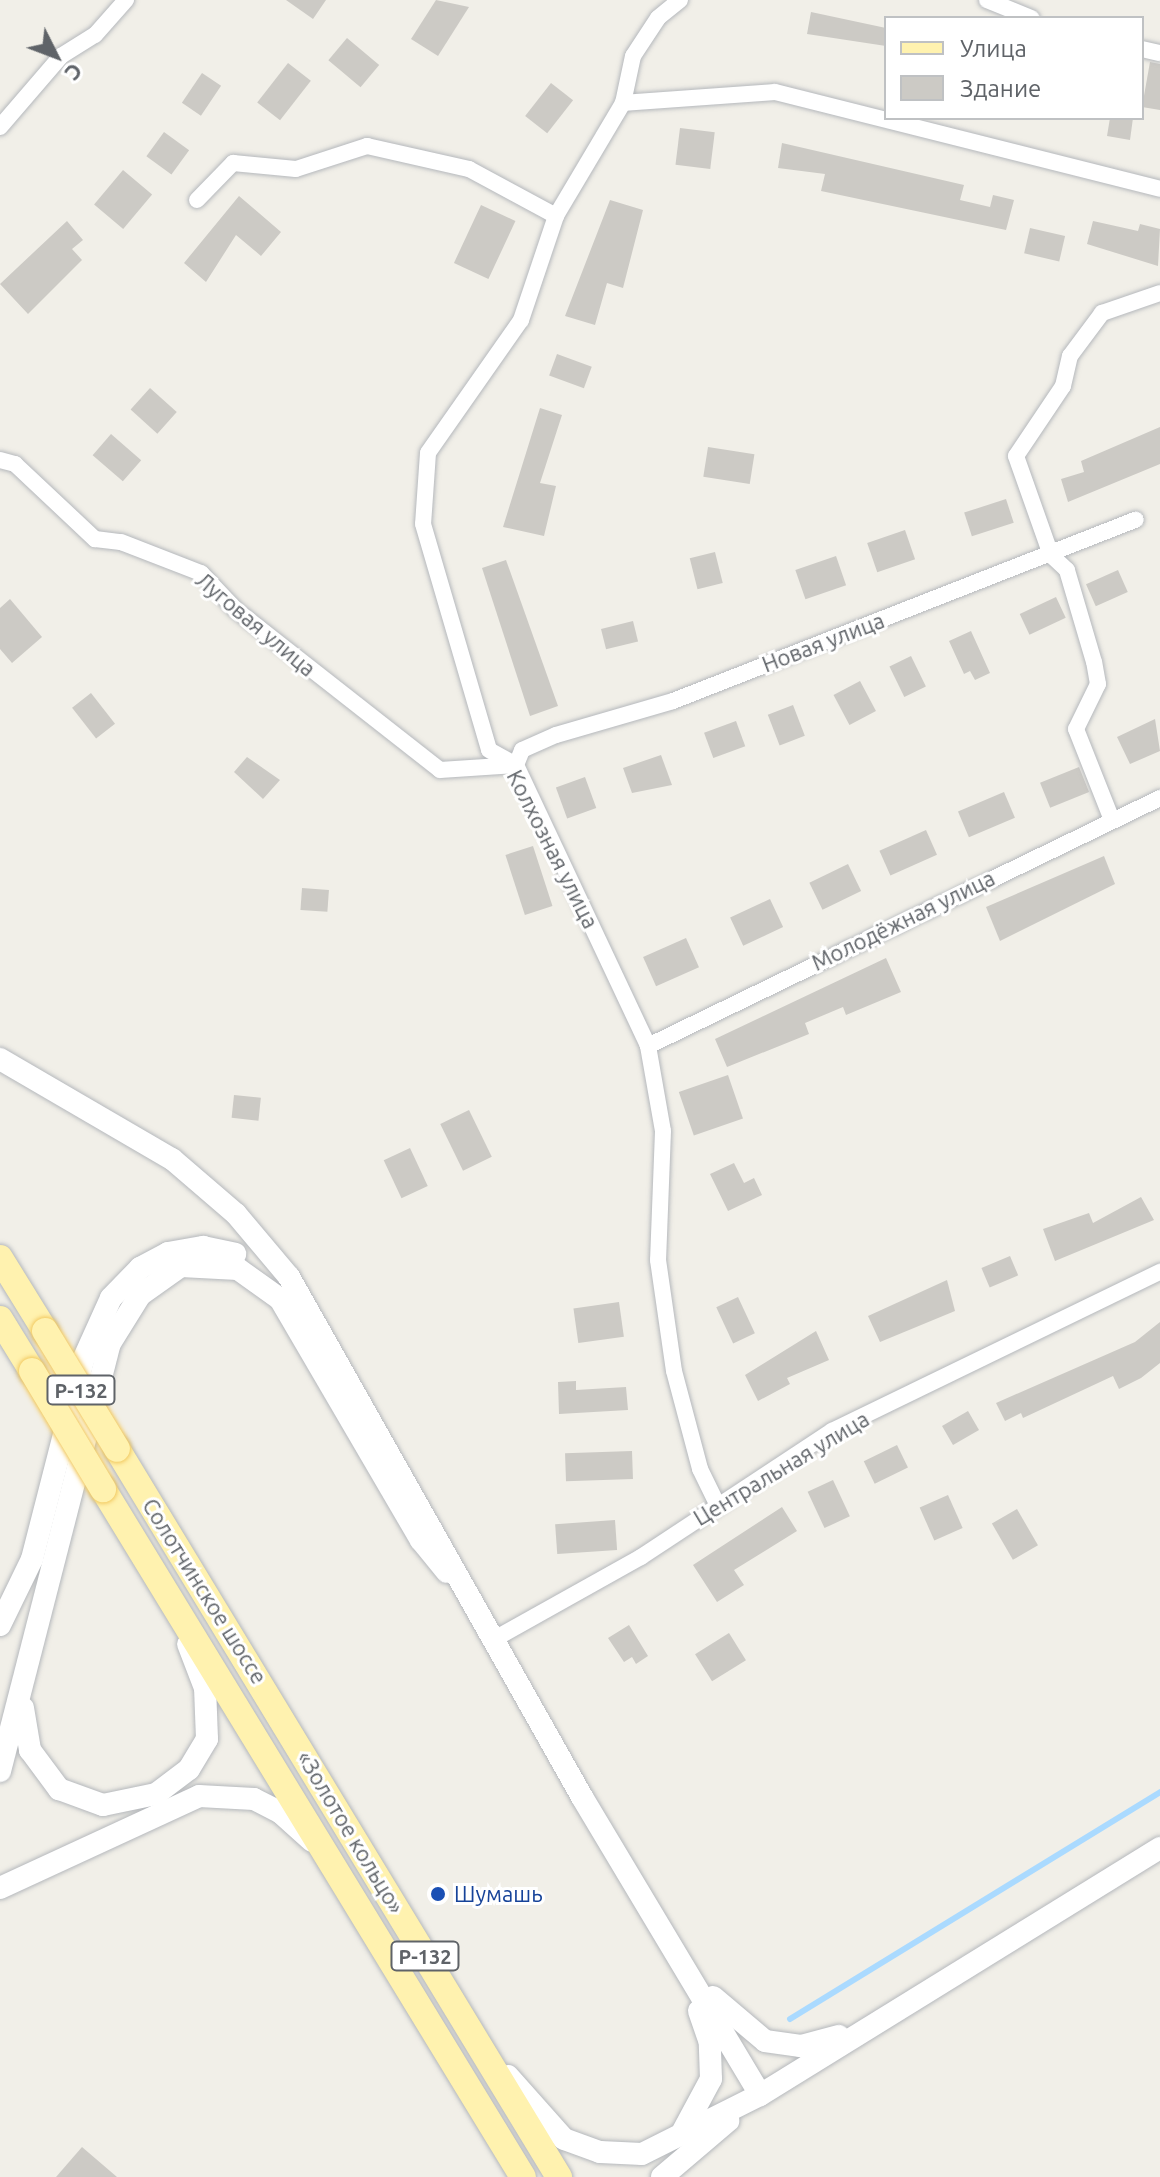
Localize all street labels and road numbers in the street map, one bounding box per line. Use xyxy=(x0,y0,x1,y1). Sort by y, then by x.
street label: Луговая улица xyxy=(191,566,321,682)
street label: Новая улица xyxy=(758,607,888,677)
street label: Колхозная улица xyxy=(502,765,604,933)
street label: Молодёжная улица xyxy=(807,864,999,976)
road number: Р-132 xyxy=(45,1374,117,1406)
street label: Центральная улица xyxy=(689,1405,873,1531)
street label: Солотчинское шоссе xyxy=(137,1493,273,1689)
street label: «Золотое кольцо» xyxy=(292,1746,410,1918)
road number: Р-132 xyxy=(389,1940,461,1972)

